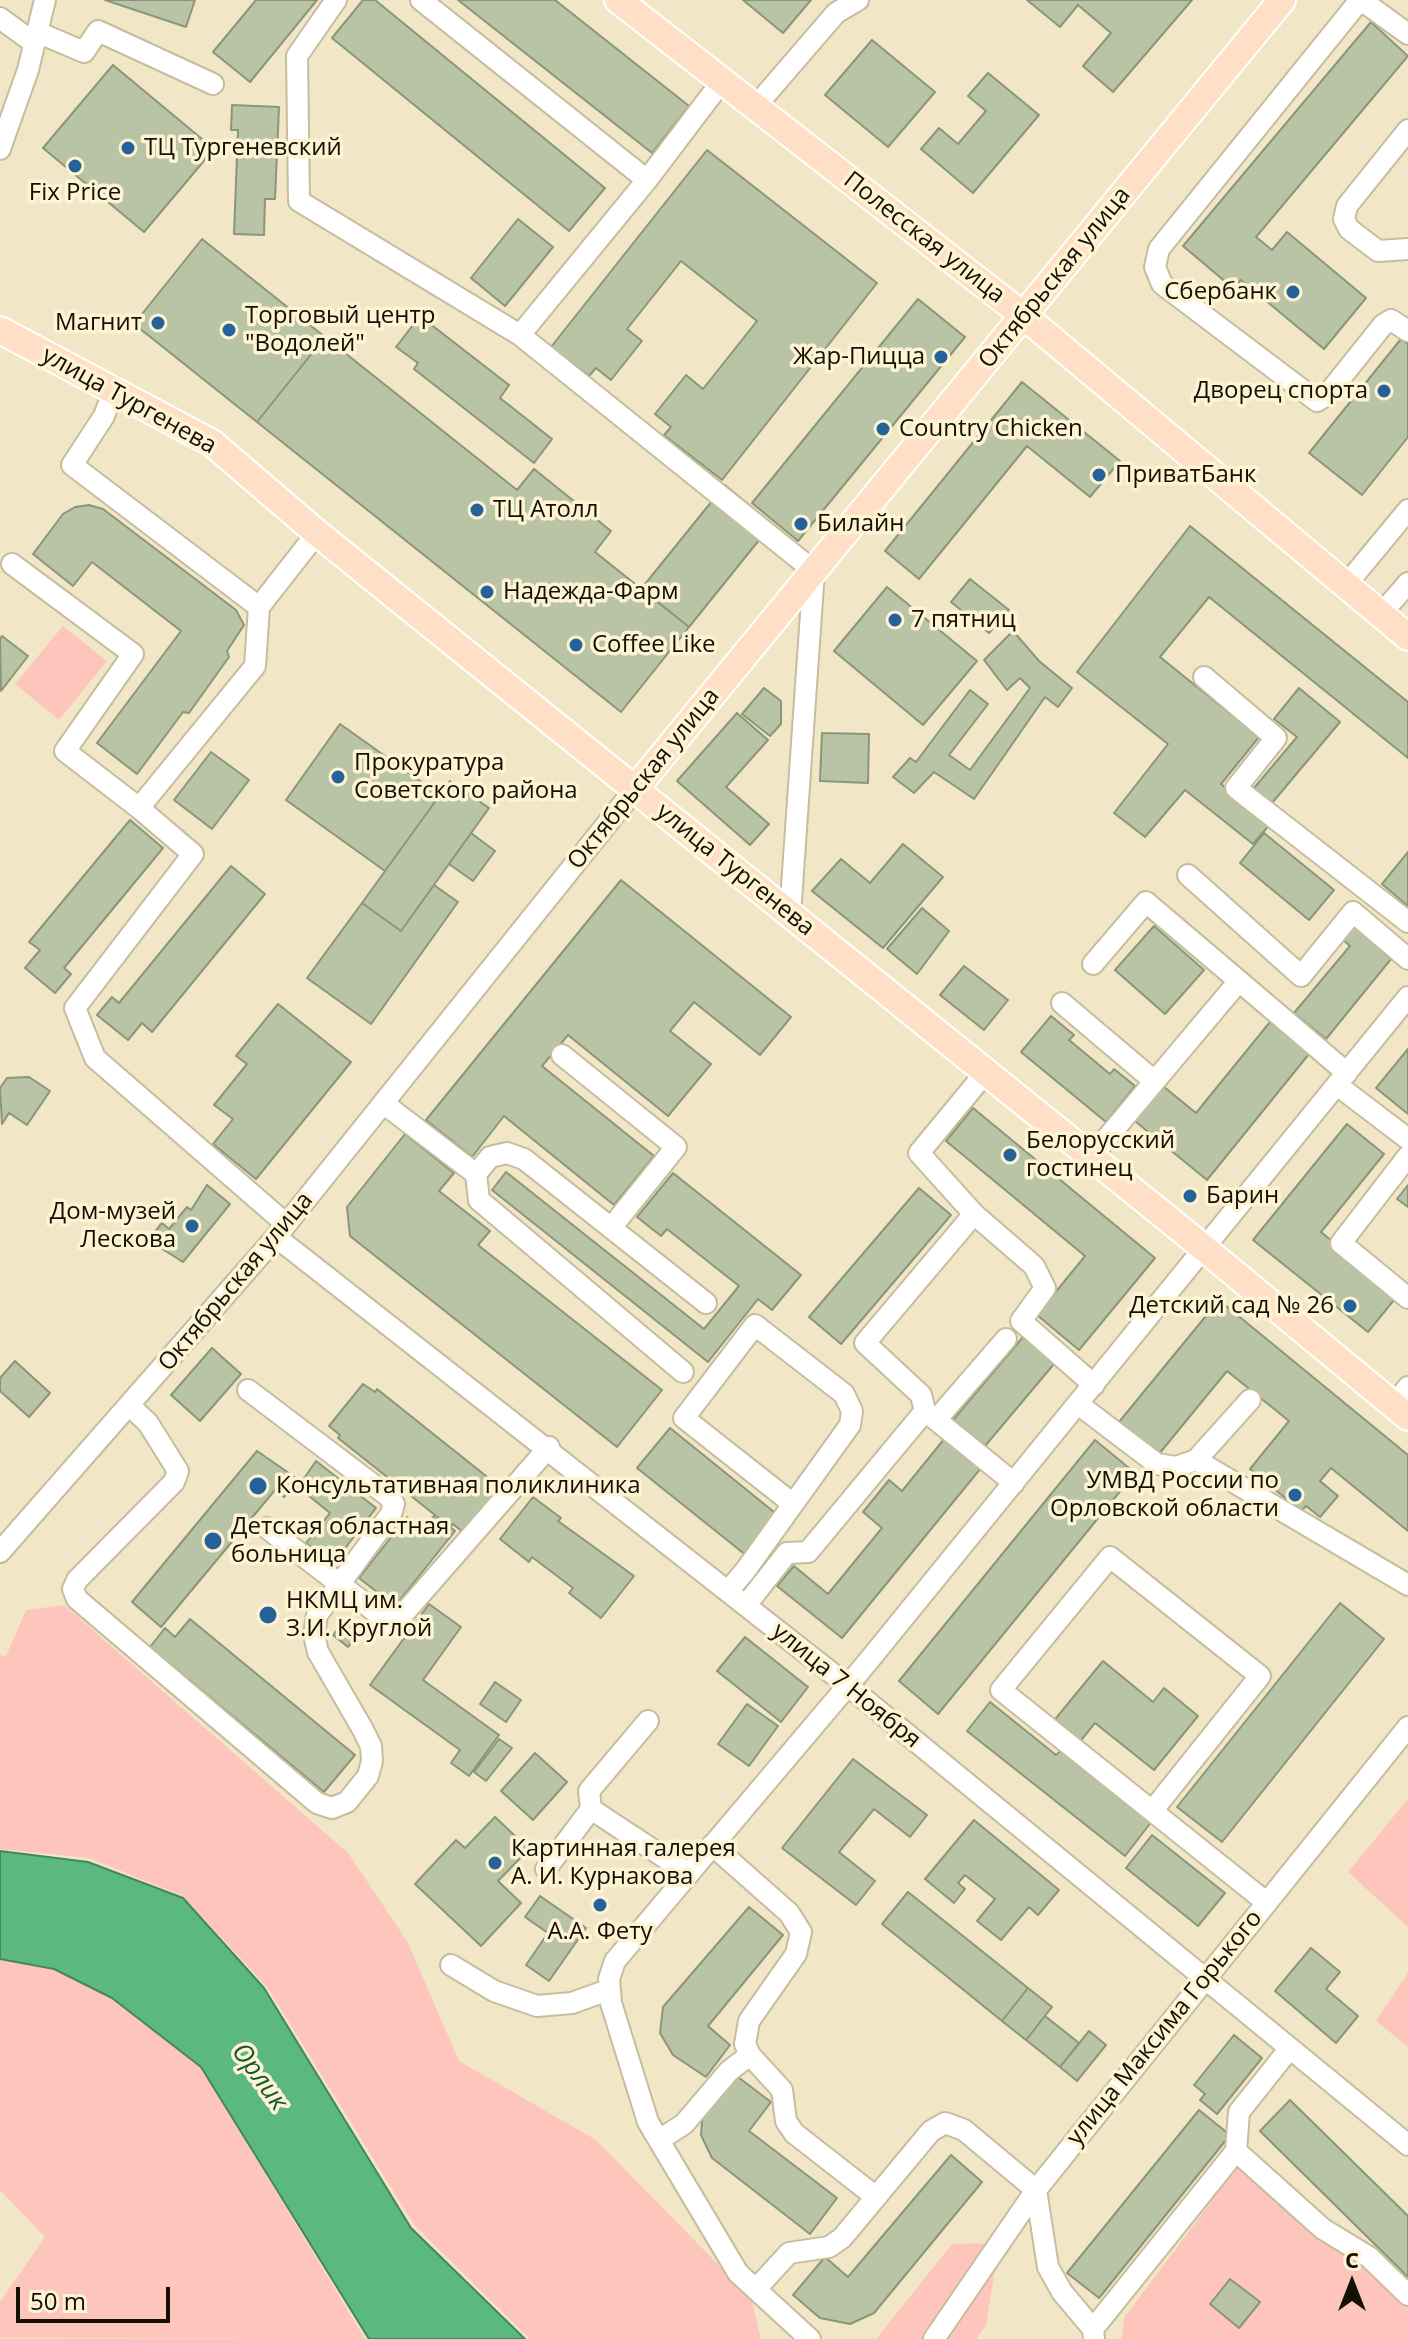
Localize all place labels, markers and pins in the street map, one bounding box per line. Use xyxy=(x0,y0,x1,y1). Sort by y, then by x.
place label: ТЦ Тургеневский xyxy=(144,134,342,162)
marker: ТЦ Тургеневский xyxy=(119,139,137,157)
marker: Fix Price xyxy=(66,157,84,175)
place label: Fix Price xyxy=(29,179,121,207)
place label: Сбербанк xyxy=(1164,278,1277,306)
marker: Сбербанк xyxy=(1284,283,1302,301)
place label: Торговый центр "Водолей" xyxy=(245,302,436,358)
place label: Магнит xyxy=(55,309,142,337)
marker: Магнит xyxy=(149,314,167,332)
marker: Торговый центр "Водолей" xyxy=(220,321,238,339)
place label: Жар-Пицца xyxy=(793,343,925,371)
marker: Жар-Пицца xyxy=(932,348,950,366)
place label: Дворец спорта xyxy=(1194,377,1368,405)
marker: Дворец спорта xyxy=(1375,382,1393,400)
place label: Country Chicken xyxy=(899,415,1083,443)
marker: Country Chicken xyxy=(874,420,892,438)
place label: ПриватБанк xyxy=(1115,461,1256,489)
marker: ПриватБанк xyxy=(1090,466,1108,484)
place label: ТЦ Атолл xyxy=(493,496,599,524)
marker: ТЦ Атолл xyxy=(468,501,486,519)
place label: Билайн xyxy=(817,510,904,538)
marker: Билайн xyxy=(792,515,810,533)
place label: Надежда-Фарм xyxy=(503,578,679,606)
marker: Надежда-Фарм xyxy=(478,583,496,601)
place label: 7 пятниц xyxy=(911,606,1016,634)
marker: 7 пятниц xyxy=(886,611,904,629)
place label: Coffee Like xyxy=(592,631,716,659)
marker: Coffee Like xyxy=(567,636,585,654)
place label: Прокуратура Советского района xyxy=(354,749,578,805)
marker: Прокуратура Советского района xyxy=(329,768,347,786)
place label: Белорусский гостинец xyxy=(1026,1127,1175,1183)
marker: Белорусский гостинец xyxy=(1001,1146,1019,1164)
place label: Барин xyxy=(1206,1182,1279,1210)
marker: Барин xyxy=(1181,1187,1199,1205)
place label: Дом-музей Лескова xyxy=(50,1198,176,1254)
marker: Дом-музей Лескова xyxy=(183,1217,201,1235)
place label: Детский сад № 26 xyxy=(1129,1292,1334,1320)
marker: Детский сад № 26 xyxy=(1341,1297,1359,1315)
place label: УМВД России по Орловской области xyxy=(1050,1467,1279,1523)
place label: Консультативная поликлиника xyxy=(276,1472,641,1500)
marker: Консультативная поликлиника xyxy=(247,1475,269,1497)
marker: УМВД России по Орловской области xyxy=(1286,1486,1304,1504)
place label: Детская областная больница xyxy=(231,1513,449,1569)
marker: Детская областная больница xyxy=(202,1530,224,1552)
place label: НКМЦ им. З.И. Круглой xyxy=(286,1587,432,1643)
marker: НКМЦ им. З.И. Круглой xyxy=(257,1604,279,1626)
place label: Картинная галерея А. И. Курнакова xyxy=(511,1835,736,1891)
marker: Картинная галерея А. И. Курнакова xyxy=(486,1854,504,1872)
marker: А.А. Фету xyxy=(591,1896,609,1914)
place label: А.А. Фету xyxy=(547,1918,653,1946)

